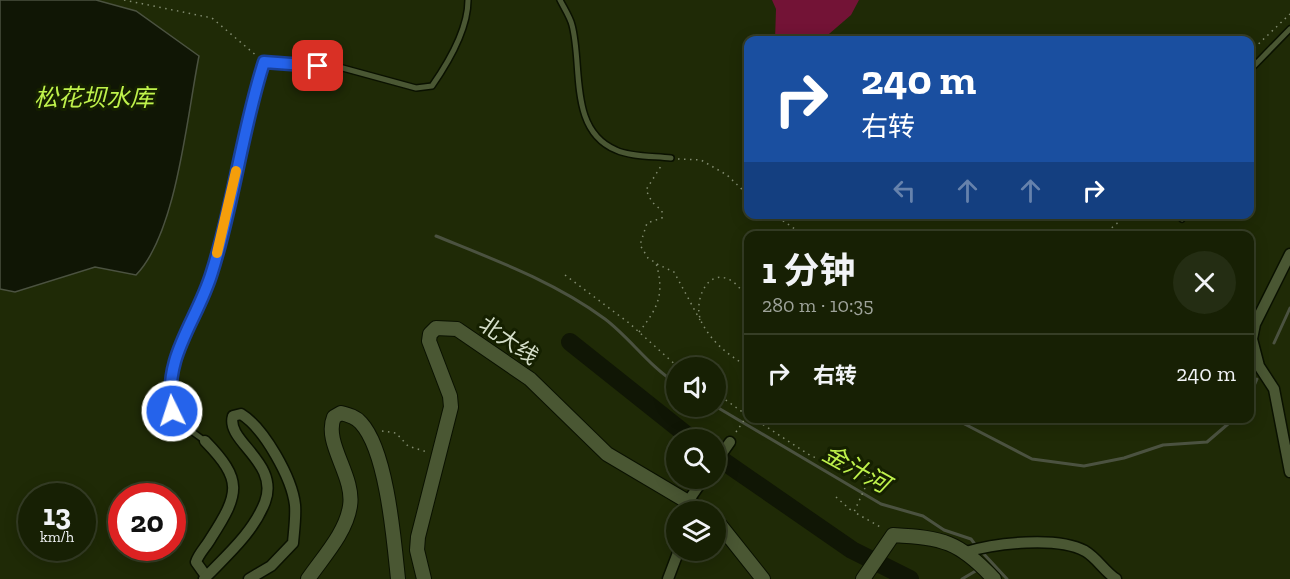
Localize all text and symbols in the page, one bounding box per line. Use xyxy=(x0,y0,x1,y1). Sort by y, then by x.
pin xyxy=(292,40,343,91)
icon: arrive xyxy=(301,49,334,82)
text: 240 m xyxy=(861,54,976,105)
icon: right xyxy=(762,60,840,138)
water label: 松花坝水库 xyxy=(34,83,158,112)
text: 右转 xyxy=(861,111,915,143)
icon: left xyxy=(888,174,921,207)
icon: ahead xyxy=(951,174,984,207)
icon: ahead xyxy=(1014,174,1047,207)
icon: right xyxy=(1077,174,1110,207)
text: 1 分钟 xyxy=(762,249,855,292)
button: close xyxy=(1173,251,1236,314)
text: 280 m · 10:35 xyxy=(762,293,874,317)
street label: 北大线 xyxy=(474,310,543,370)
map controls xyxy=(666,357,726,561)
button: sound xyxy=(666,357,726,417)
icon: right xyxy=(762,357,795,390)
text: 240 m xyxy=(1176,360,1236,387)
text: 右转 xyxy=(813,362,857,389)
position arrow xyxy=(140,379,204,443)
button: search xyxy=(666,429,726,489)
water label: 金汁河 xyxy=(818,438,898,501)
speed limit sign: 20 xyxy=(108,483,186,561)
text: 13 xyxy=(43,497,71,533)
button: layers xyxy=(666,501,726,561)
text: km/h xyxy=(40,528,74,546)

